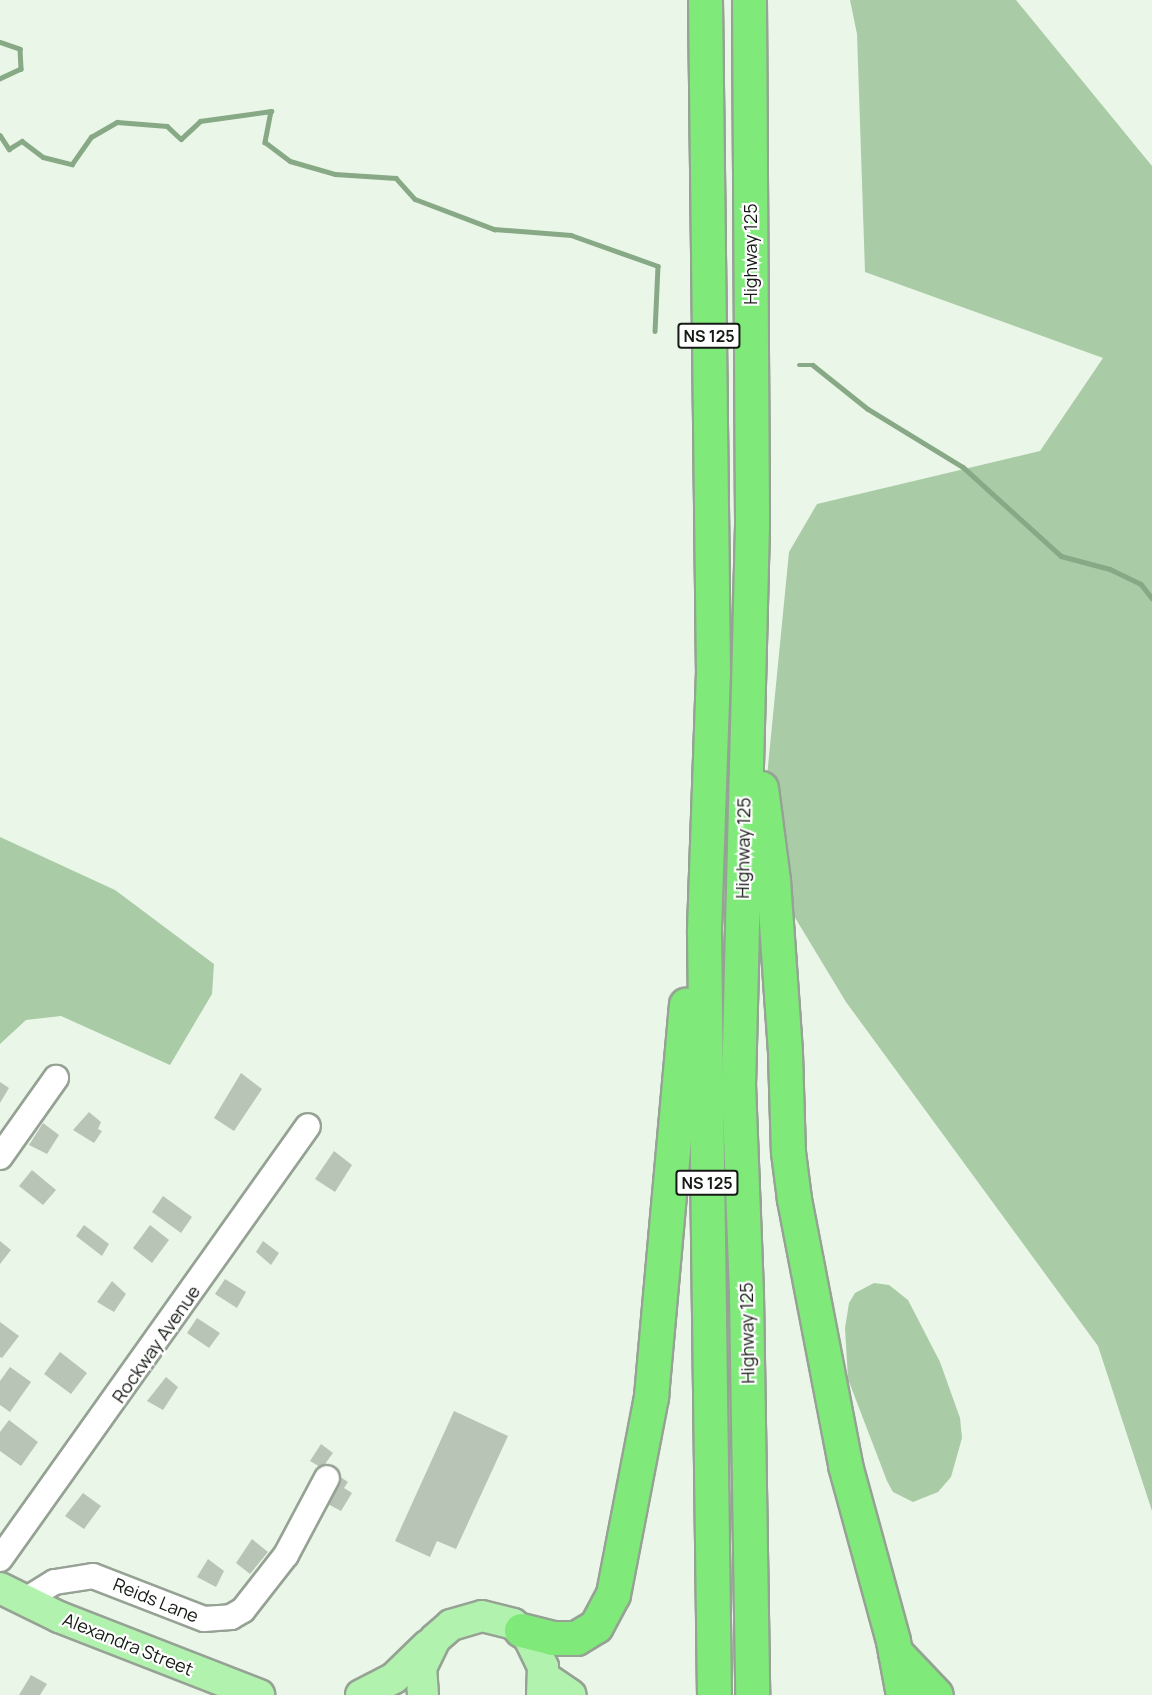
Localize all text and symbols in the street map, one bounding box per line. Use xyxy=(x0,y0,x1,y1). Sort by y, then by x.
street label: Highway 125 xyxy=(739,203,761,305)
road number: NS 125 xyxy=(676,323,742,349)
street label: Highway 125 xyxy=(731,797,755,899)
road number: NS 125 xyxy=(674,1170,740,1196)
street label: Rockway Avenue xyxy=(107,1281,205,1407)
street label: Highway 125 xyxy=(735,1282,759,1384)
street label: Reids Lane xyxy=(110,1573,202,1627)
street label: Alexandra Street xyxy=(60,1608,196,1680)

